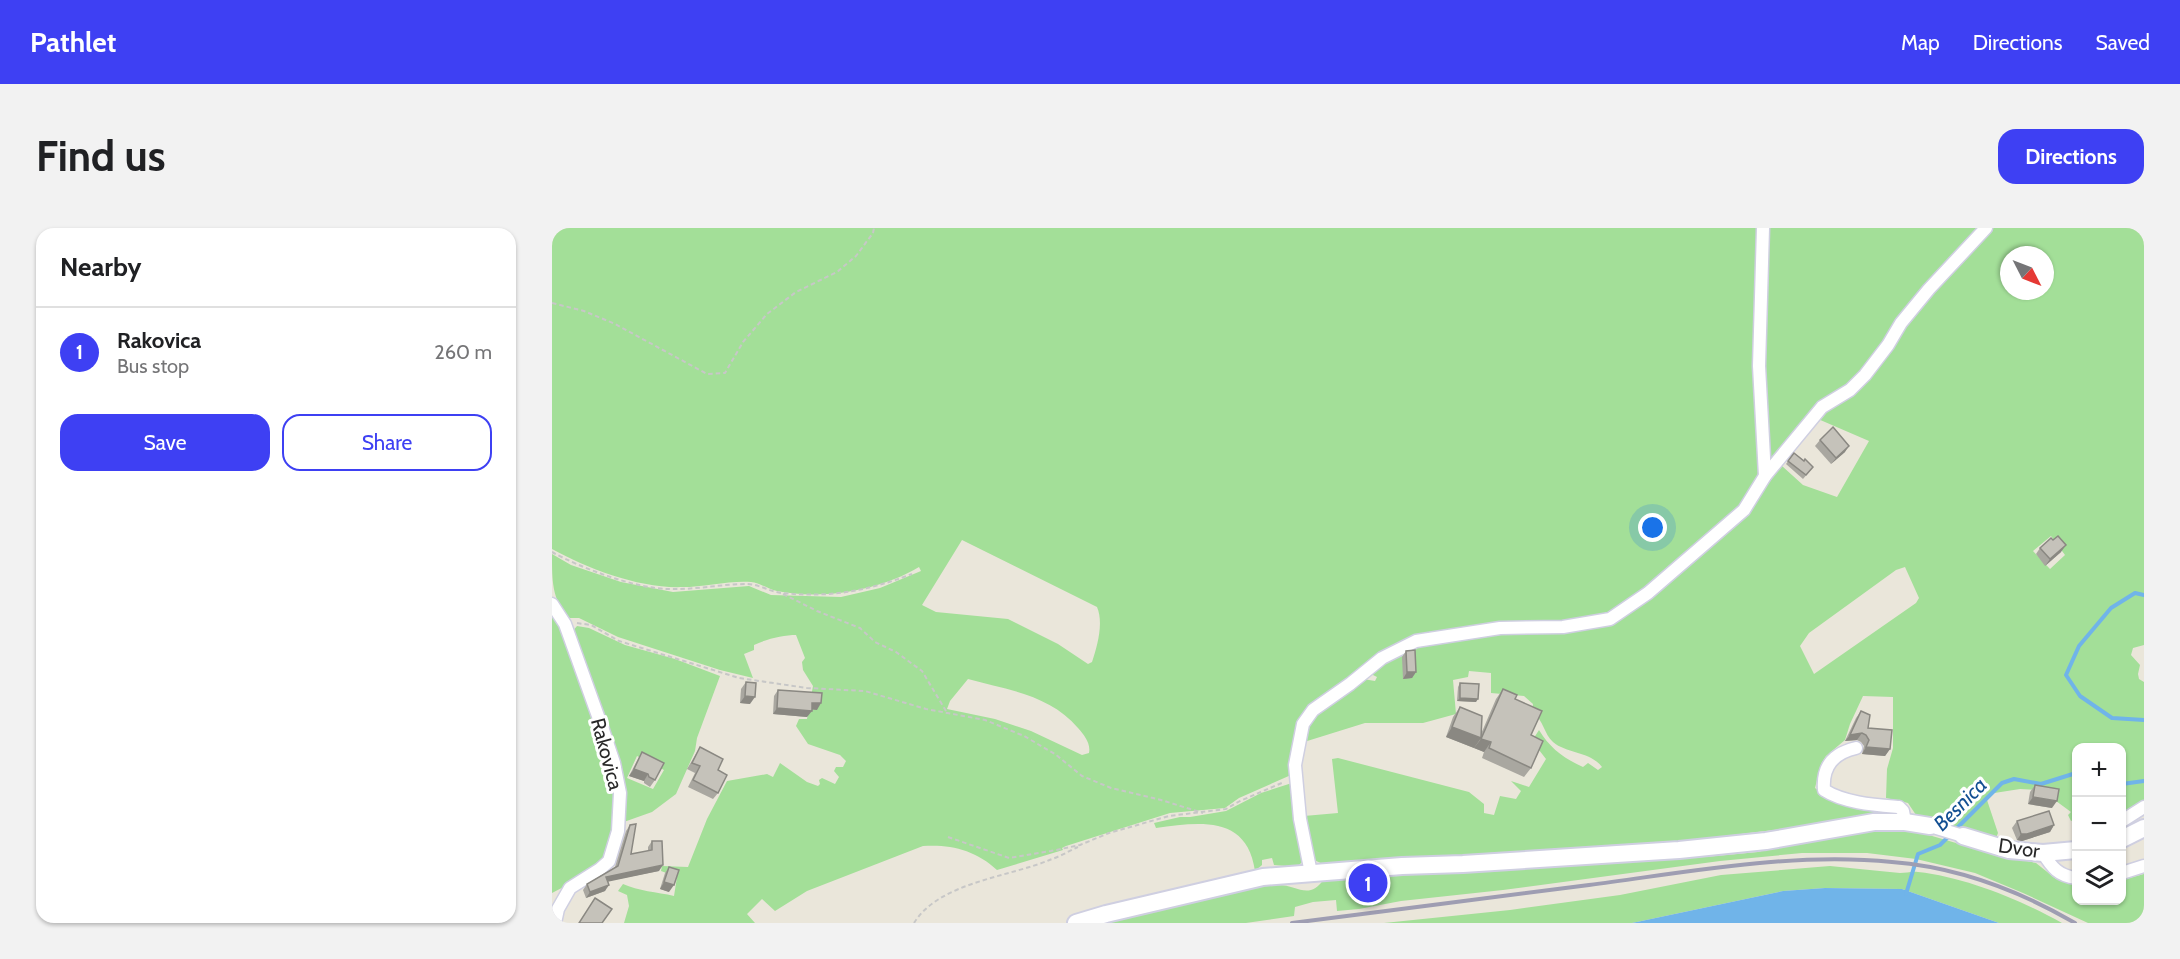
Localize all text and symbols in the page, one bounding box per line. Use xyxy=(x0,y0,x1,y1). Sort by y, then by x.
text: Pathlet xyxy=(30,25,116,59)
text: Map xyxy=(1901,30,1940,55)
text: Directions xyxy=(1973,30,2062,55)
text: Saved xyxy=(2095,30,2150,55)
button: Directions xyxy=(1998,129,2144,184)
text: Find us xyxy=(36,130,165,182)
north arrow xyxy=(2000,246,2054,300)
text: Nearby xyxy=(60,251,141,283)
text: Rakovica xyxy=(117,327,201,354)
text: 1 xyxy=(76,340,83,364)
text: 260 m xyxy=(434,340,492,364)
text: Bus stop xyxy=(117,354,189,378)
button: Save xyxy=(60,414,270,471)
button: Share xyxy=(282,414,492,471)
your location xyxy=(1638,513,1667,542)
street label: Rakovica xyxy=(586,715,628,793)
map controls xyxy=(2072,743,2126,905)
button: + xyxy=(2072,743,2126,797)
water label: Besnica xyxy=(1928,772,1992,836)
button: − xyxy=(2072,797,2126,851)
street label: Dvor xyxy=(1997,833,2042,863)
button: layers xyxy=(2072,851,2126,905)
pin: 1 xyxy=(1348,860,1388,906)

